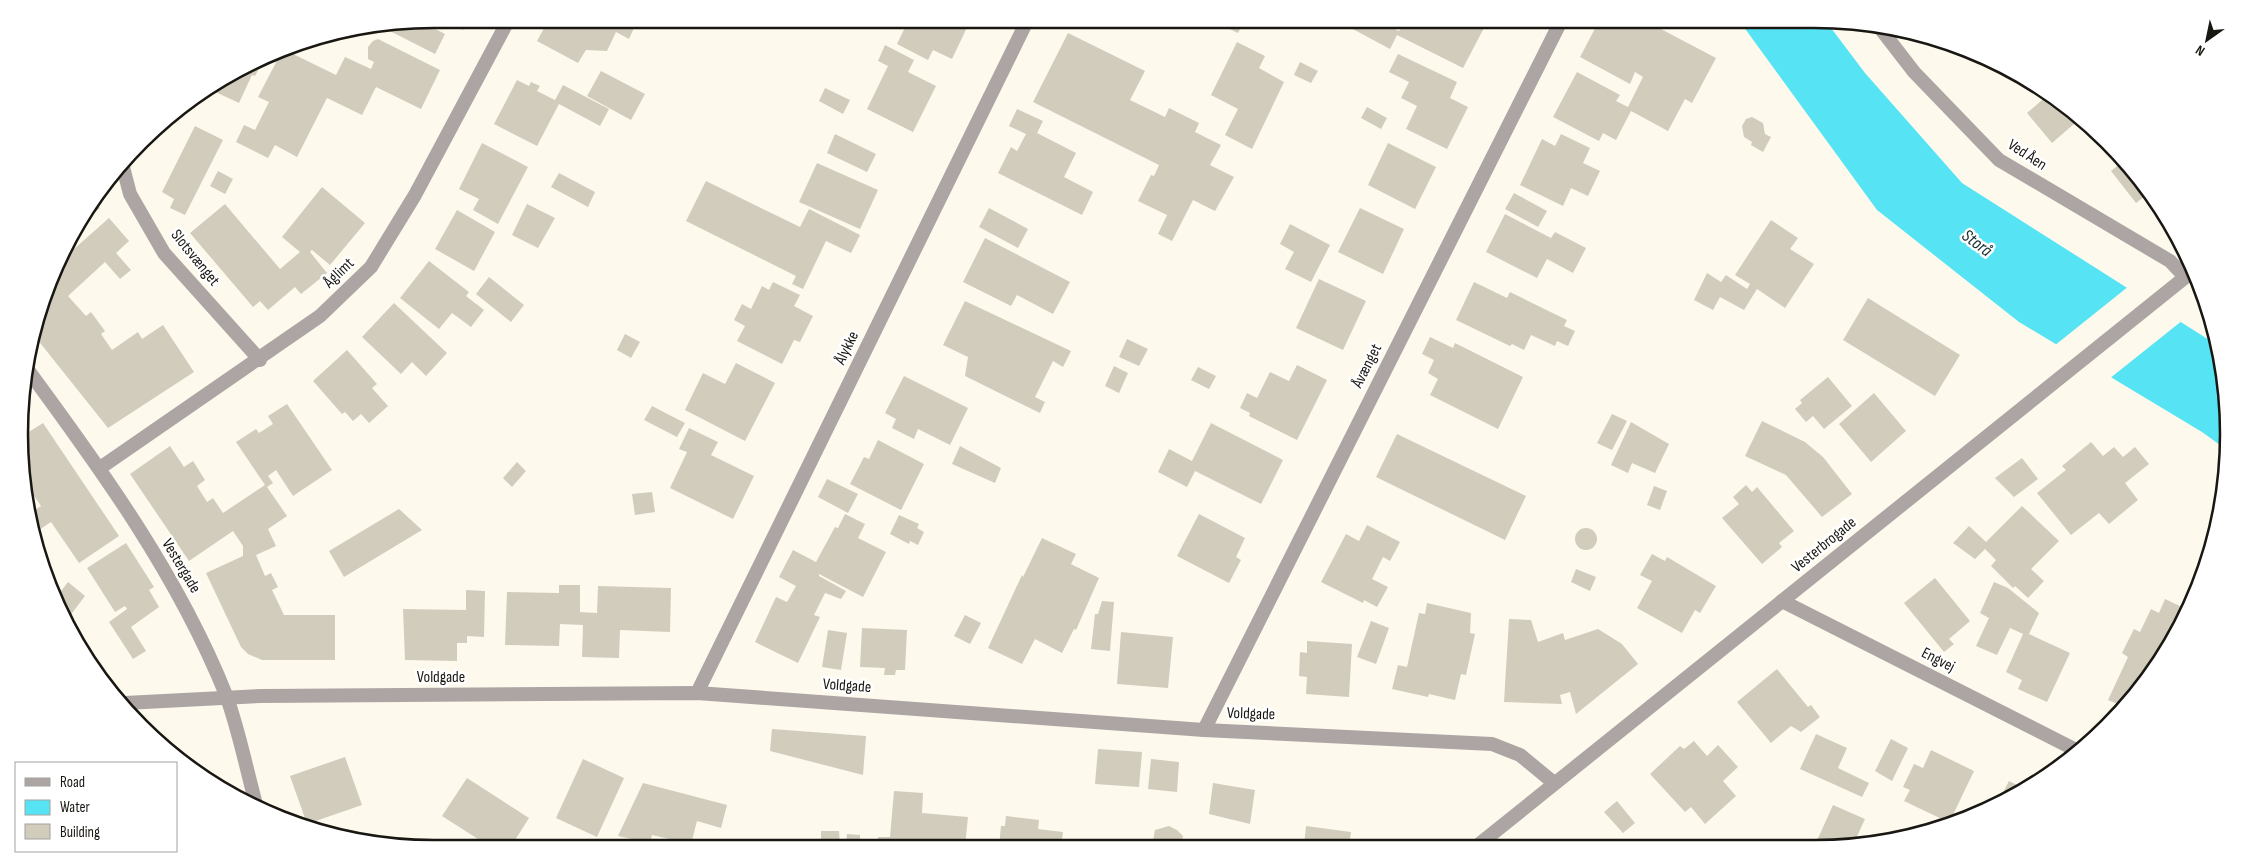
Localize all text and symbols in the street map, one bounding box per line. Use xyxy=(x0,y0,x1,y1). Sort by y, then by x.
north arrow xyxy=(2182,15,2232,65)
text: N xyxy=(2192,41,2208,60)
street label: Ved Åen xyxy=(2004,135,2050,175)
water label: Storå xyxy=(1958,225,1997,261)
street label: Slotsvænget xyxy=(167,226,224,290)
street label: Åglimt xyxy=(319,254,358,293)
street label: Ålykke xyxy=(830,328,863,369)
street label: Åvænget xyxy=(1347,341,1386,392)
street label: Vesterbrogade xyxy=(1788,513,1860,577)
street label: Vestergade xyxy=(157,536,205,596)
street label: Engvej xyxy=(1918,644,1958,676)
street label: Voldgade xyxy=(417,668,465,687)
street label: Voldgade xyxy=(822,675,872,697)
street label: Voldgade xyxy=(1226,704,1276,724)
legend xyxy=(15,762,178,852)
text: Road xyxy=(60,773,85,792)
text: Water xyxy=(60,798,91,817)
text: Building xyxy=(60,823,100,842)

